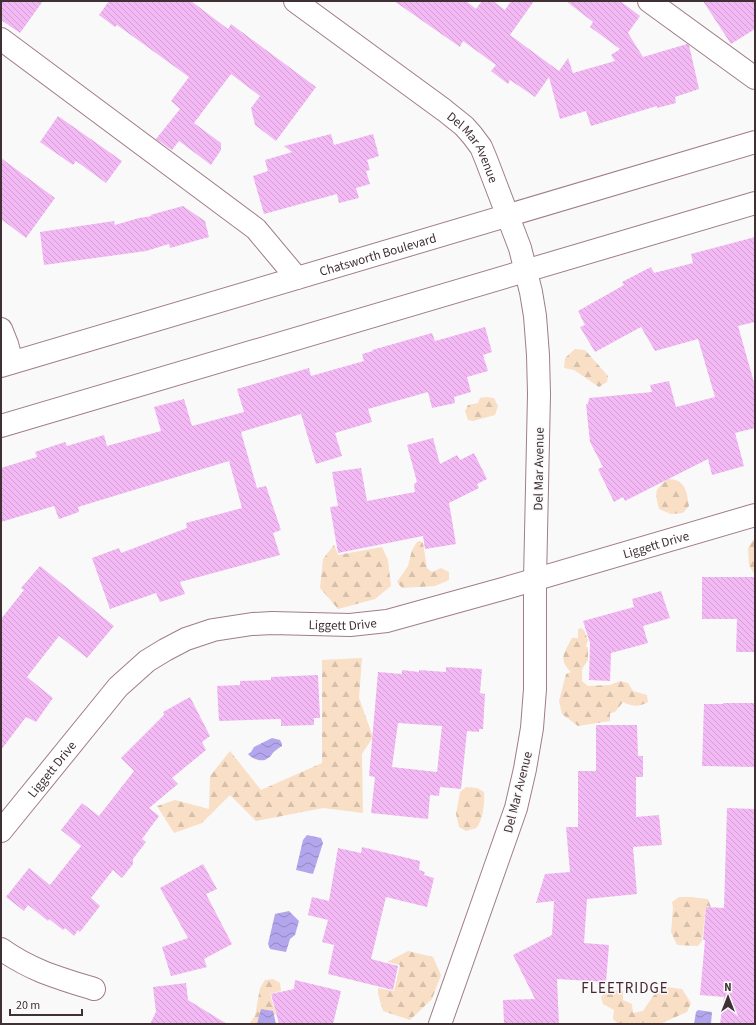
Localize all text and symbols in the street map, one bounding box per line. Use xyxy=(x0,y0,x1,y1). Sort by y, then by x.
street label: Del Mar Avenue xyxy=(443,108,502,186)
street label: Chatsworth Boulevard xyxy=(317,229,439,281)
street label: Del Mar Avenue xyxy=(529,427,549,511)
street label: Liggett Drive xyxy=(621,527,691,563)
street label: Liggett Drive xyxy=(308,614,378,635)
street label: Liggett Drive xyxy=(24,737,81,802)
street label: Del Mar Avenue xyxy=(499,750,537,835)
north arrow xyxy=(708,977,748,1017)
district label: FLEETRIDGE xyxy=(581,978,669,999)
text: N xyxy=(724,980,732,995)
scale bar xyxy=(10,991,82,1017)
text: 20 m xyxy=(16,997,40,1014)

